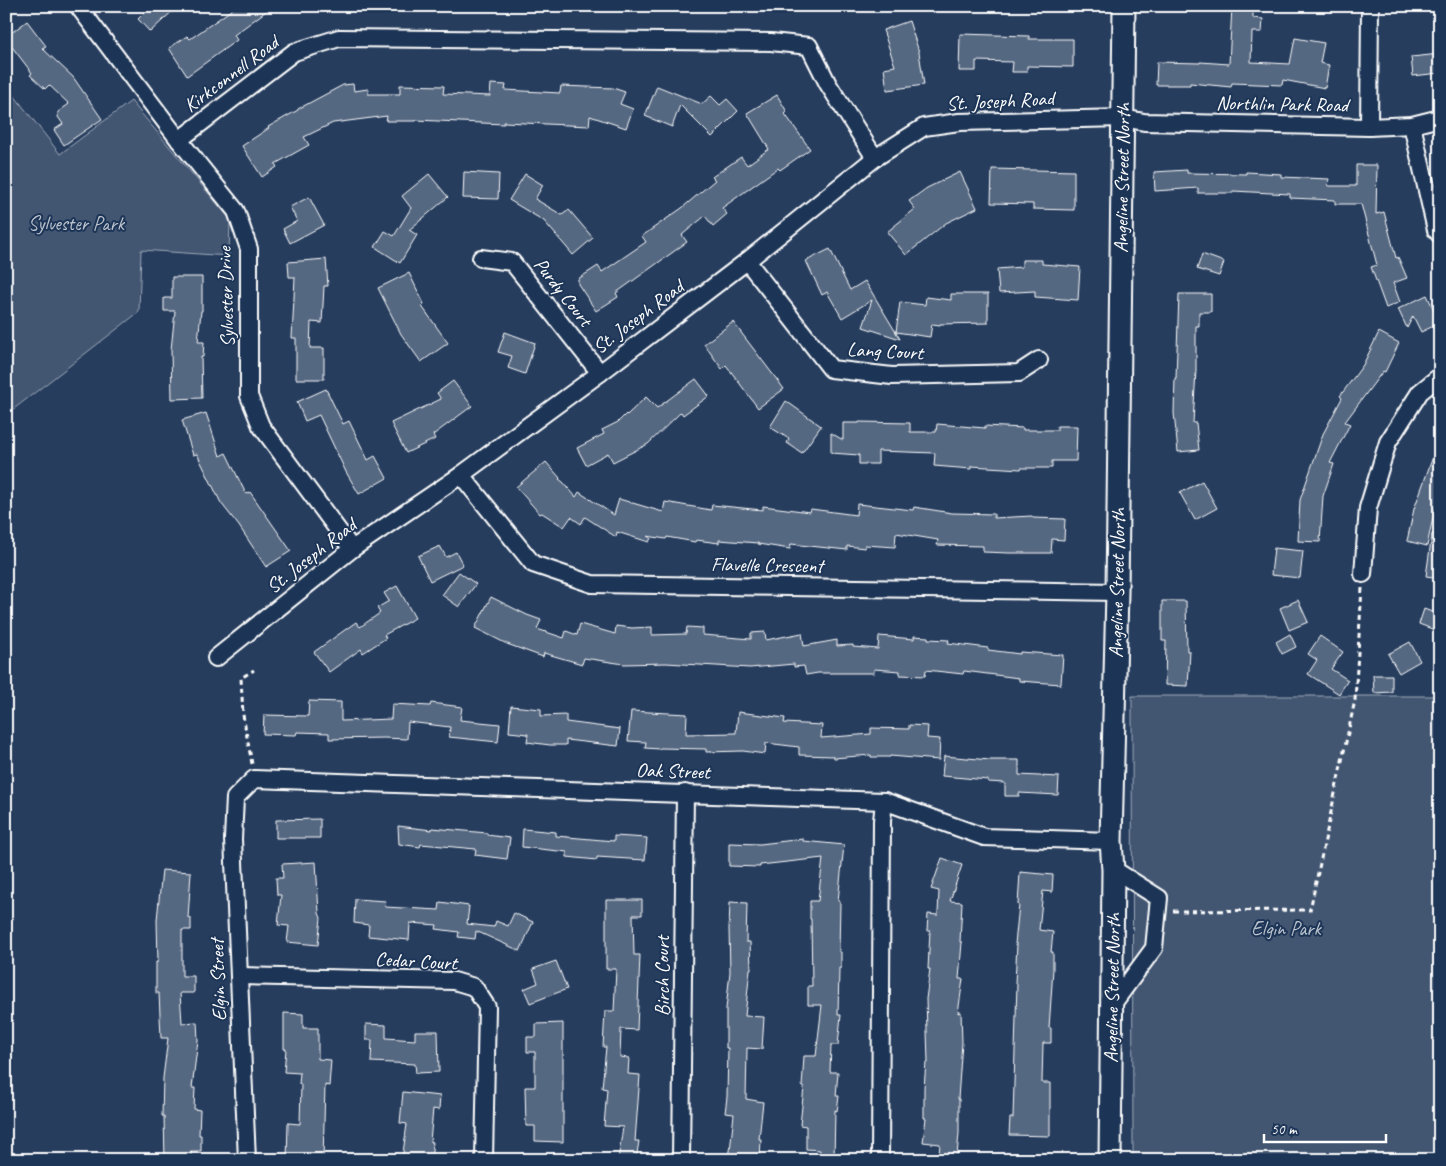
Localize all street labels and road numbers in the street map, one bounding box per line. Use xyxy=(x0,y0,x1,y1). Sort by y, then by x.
street label: Kirkconnell Road xyxy=(179,28,286,118)
street label: St. Joseph Road xyxy=(946,86,1057,116)
street label: Northlin Park Road xyxy=(1216,90,1351,118)
street label: Angeline Street North xyxy=(1108,101,1136,253)
street label: Sylvester Drive xyxy=(212,245,240,348)
street label: Purdy Court xyxy=(528,252,599,333)
street label: St. Joseph Road xyxy=(588,273,691,359)
street label: Lang Court xyxy=(846,337,926,366)
street label: Angeline Street North xyxy=(1103,506,1131,658)
street label: St. Joseph Road xyxy=(261,511,364,599)
street label: Flavelle Crescent xyxy=(711,552,827,579)
street label: Oak Street xyxy=(636,757,713,785)
street label: Angeline Street North xyxy=(1098,911,1126,1063)
street label: Birch Court xyxy=(650,933,675,1016)
street label: Elgin Street xyxy=(204,935,232,1022)
street label: Cedar Court xyxy=(375,946,460,976)

